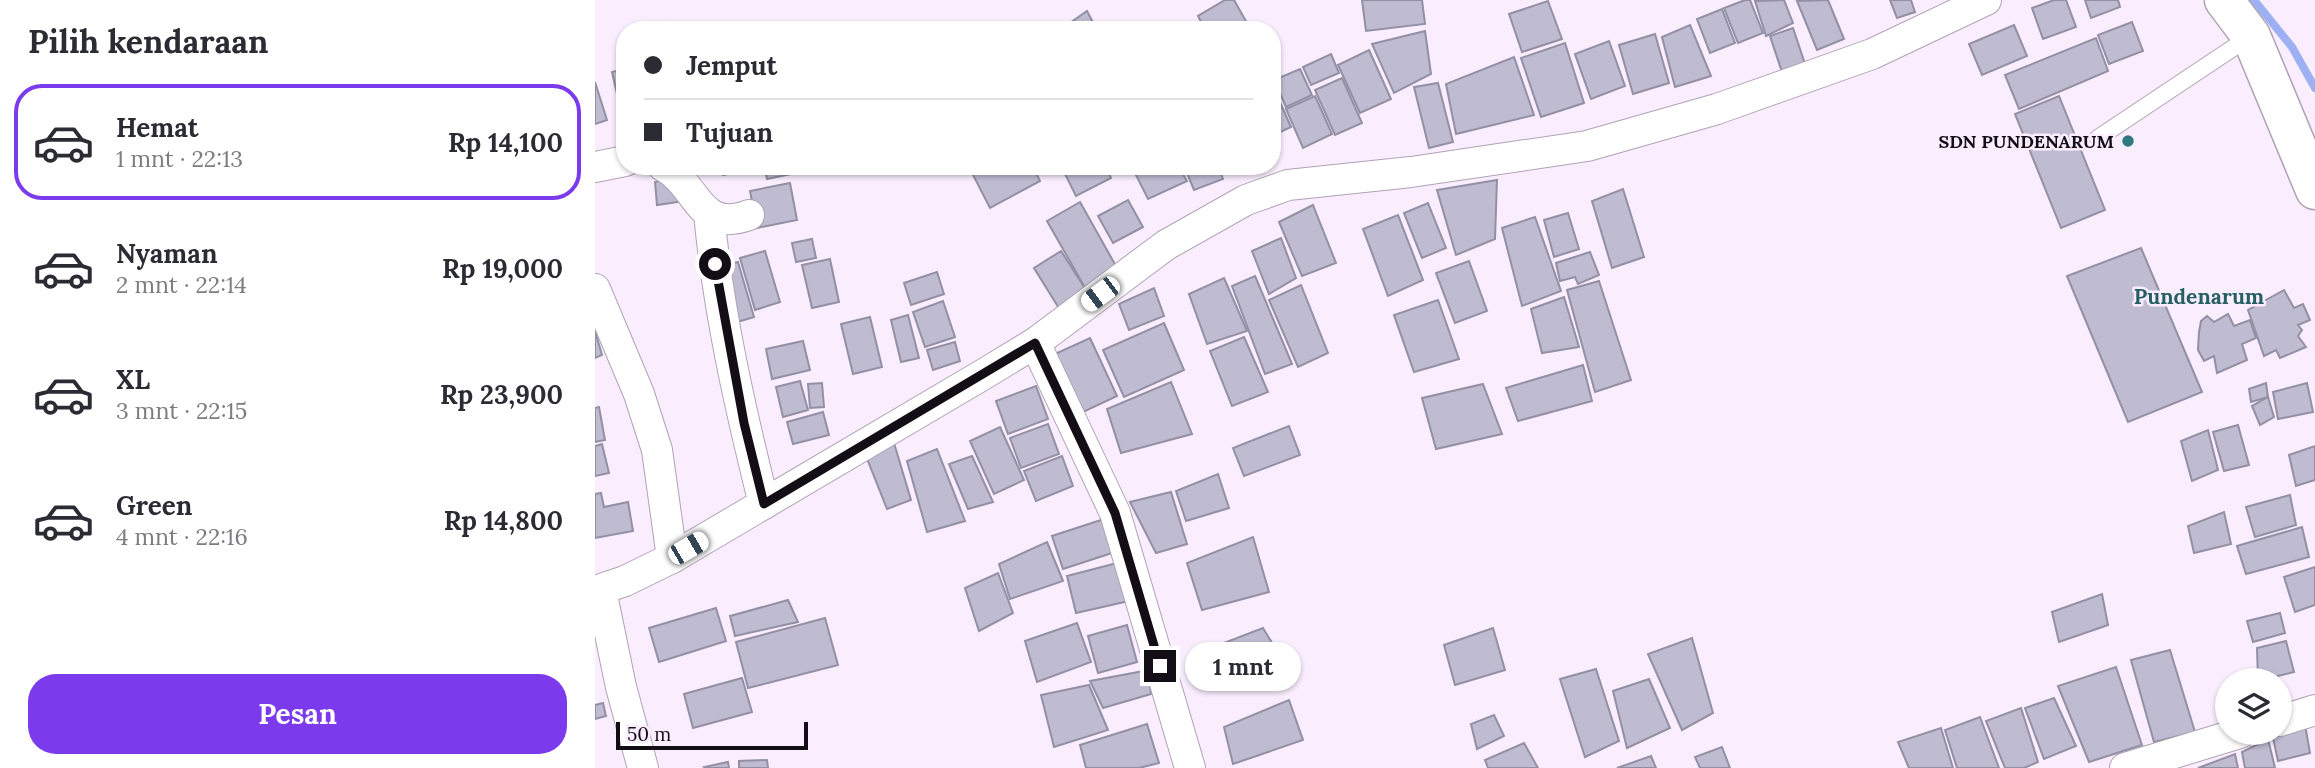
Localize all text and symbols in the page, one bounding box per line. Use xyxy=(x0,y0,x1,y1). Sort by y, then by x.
text: Pilih kendaraan xyxy=(28,21,268,62)
text: Jemput xyxy=(686,49,777,82)
icon: car xyxy=(32,111,95,174)
text: Hemat xyxy=(116,111,198,144)
text: Tujuan xyxy=(686,116,773,149)
text: Rp 14,100 xyxy=(448,126,563,159)
place label: SDN PUNDENARUM xyxy=(1938,130,2114,153)
marker: SDN PUNDENARUM xyxy=(2120,133,2136,149)
text: 1 mnt · 22:13 xyxy=(116,144,243,173)
icon: car xyxy=(32,237,95,300)
text: Nyaman xyxy=(116,237,217,270)
route start xyxy=(699,248,731,280)
text: Rp 19,000 xyxy=(442,252,563,285)
text: 2 mnt · 22:14 xyxy=(116,270,247,299)
car xyxy=(1077,273,1124,315)
district label: Pundenarum xyxy=(2134,283,2264,310)
icon: car xyxy=(32,363,95,426)
text: XL xyxy=(116,363,150,396)
text: Rp 23,900 xyxy=(440,378,563,411)
text: 3 mnt · 22:15 xyxy=(116,396,247,425)
icon: car xyxy=(32,489,95,552)
text: Green xyxy=(116,489,192,522)
text: Rp 14,800 xyxy=(444,504,563,537)
text: 4 mnt · 22:16 xyxy=(116,522,248,551)
car xyxy=(665,528,712,568)
callout: 1 mnt xyxy=(1185,642,1300,690)
route end xyxy=(1144,650,1176,682)
text: 1 mnt xyxy=(1213,652,1273,681)
map controls xyxy=(2215,668,2292,745)
button: layers xyxy=(2215,668,2292,745)
button: Pesan xyxy=(28,674,567,754)
scale bar xyxy=(616,719,809,751)
text: 50 m xyxy=(627,722,671,746)

